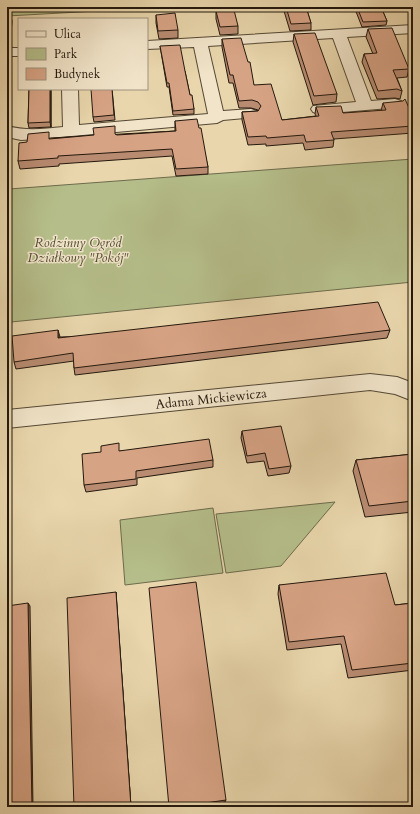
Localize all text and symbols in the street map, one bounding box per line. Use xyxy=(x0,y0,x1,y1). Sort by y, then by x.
legend xyxy=(18,18,148,90)
text: Ulica xyxy=(54,26,82,42)
text: Park xyxy=(54,46,78,62)
text: Budynek xyxy=(54,66,101,82)
park label: Rodzinny Ogród Działkowy "Pokój" xyxy=(27,234,129,267)
street label: Adama Mickiewicza xyxy=(155,384,268,414)

